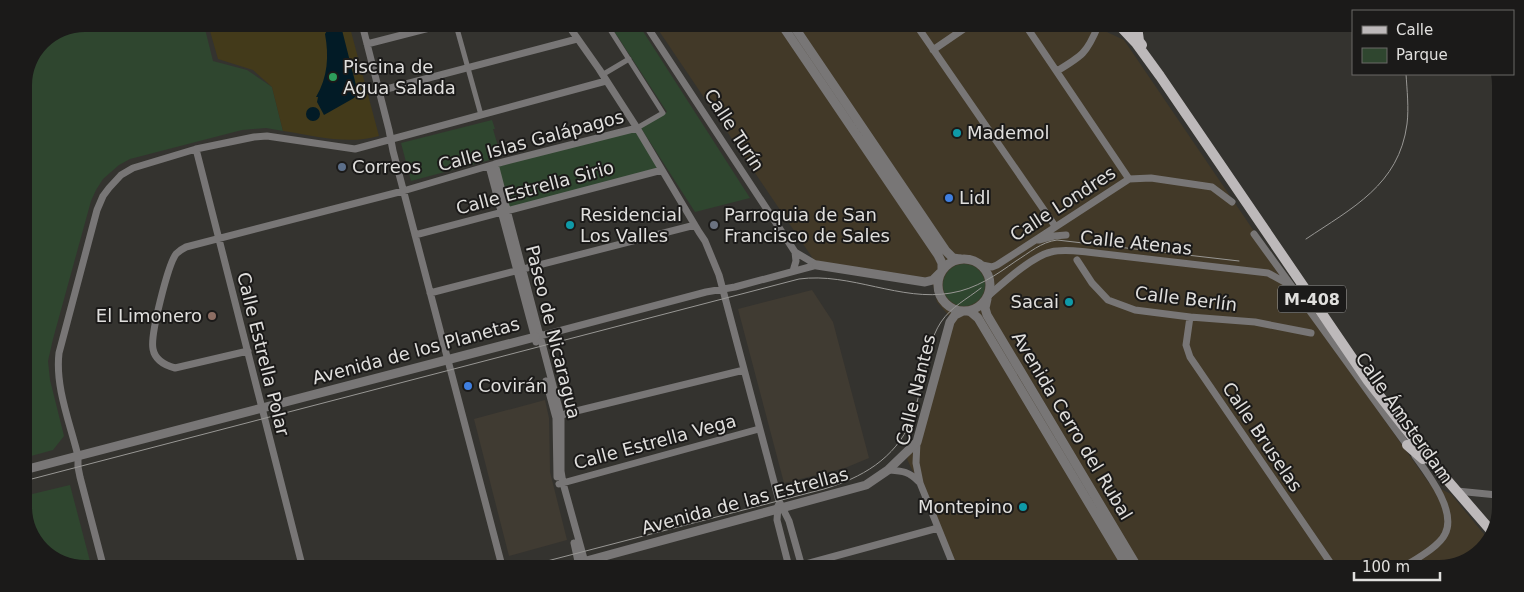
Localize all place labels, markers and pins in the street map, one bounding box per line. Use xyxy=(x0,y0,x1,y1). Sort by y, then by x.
place label: Piscina de Agua Salada xyxy=(343,56,456,98)
marker: Piscina de Agua Salada xyxy=(327,71,339,83)
place label: Mademol xyxy=(967,122,1050,143)
marker: Mademol xyxy=(951,127,963,139)
place label: Correos xyxy=(352,156,421,177)
marker: Correos xyxy=(336,161,348,173)
place label: Lidl xyxy=(959,187,990,208)
marker: Lidl xyxy=(943,192,955,204)
place label: Residencial Los Valles xyxy=(580,204,682,246)
place label: Parroquia de San Francisco de Sales xyxy=(724,204,890,246)
marker: Residencial Los Valles xyxy=(564,219,576,231)
marker: Parroquia de San Francisco de Sales xyxy=(708,219,720,231)
place label: Sacai xyxy=(1011,291,1059,312)
marker: Sacai xyxy=(1063,296,1075,308)
place label: El Limonero xyxy=(96,305,202,326)
marker: El Limonero xyxy=(206,310,218,322)
place label: Covirán xyxy=(478,375,547,396)
marker: Covirán xyxy=(462,380,474,392)
place label: Montepino xyxy=(918,496,1013,517)
marker: Montepino xyxy=(1017,501,1029,513)

